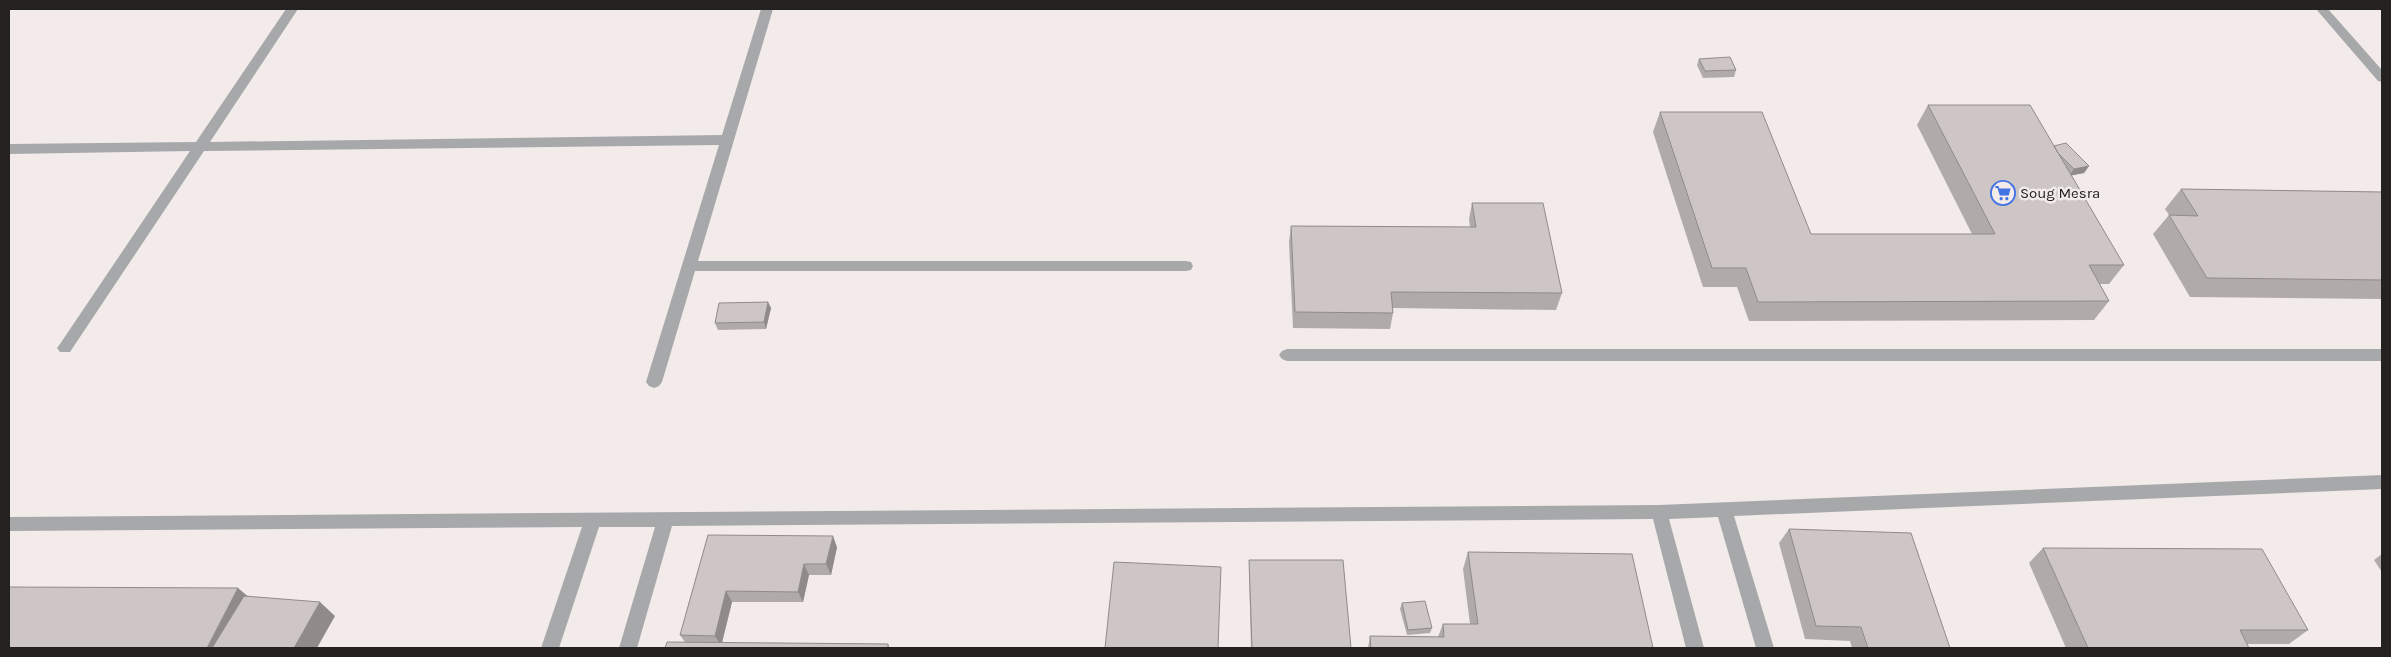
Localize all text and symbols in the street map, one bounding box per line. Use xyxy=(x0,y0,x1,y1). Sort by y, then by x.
supermarket icon: Soug Mesra xyxy=(1990,180,2016,206)
place label: Soug Mesra xyxy=(2020,184,2100,202)

